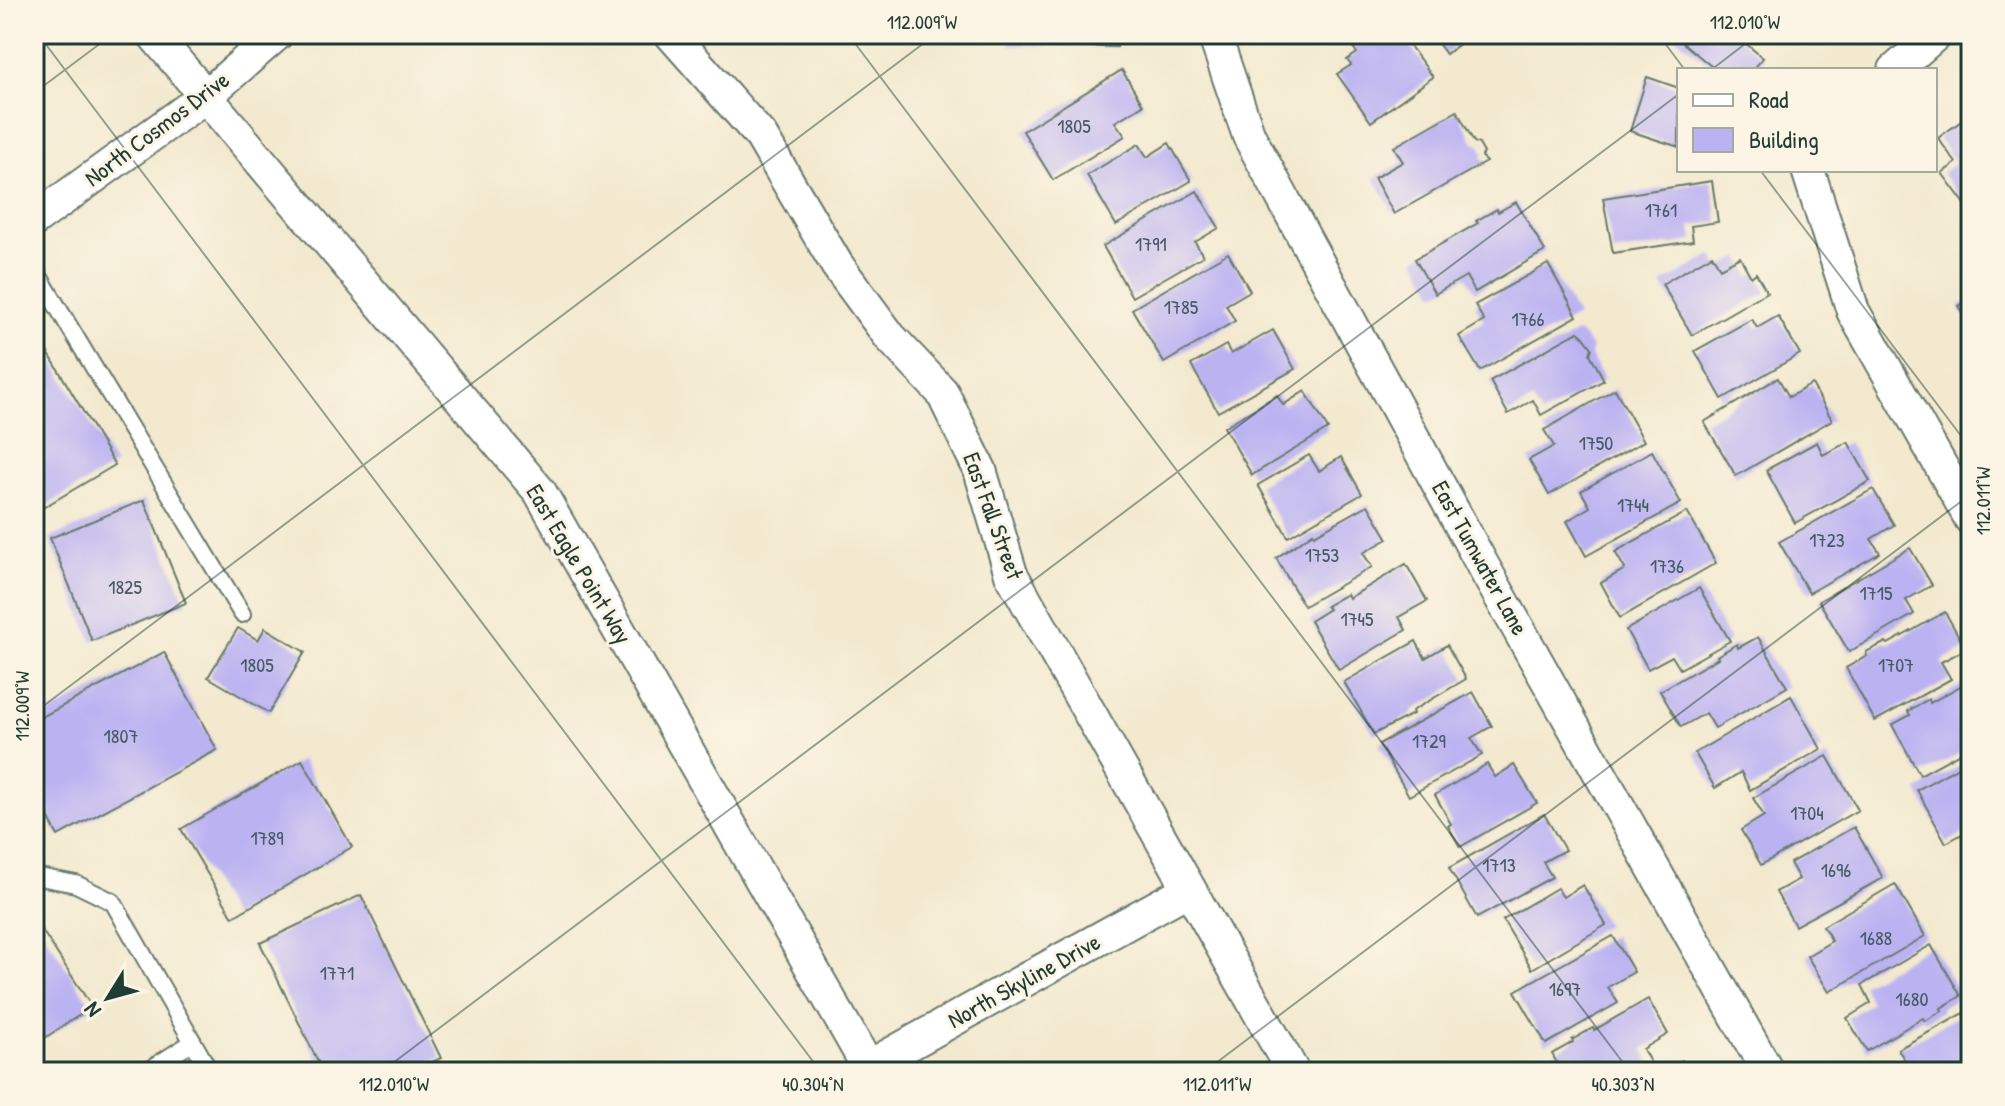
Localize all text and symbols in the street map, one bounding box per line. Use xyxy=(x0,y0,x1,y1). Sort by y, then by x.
text: 112.009°W xyxy=(887,8,958,35)
text: 112.010°W xyxy=(1710,8,1781,35)
street label: North Cosmos Drive xyxy=(77,63,236,193)
legend xyxy=(1677,68,1937,172)
text: Road xyxy=(1749,83,1788,115)
house number: 1805 xyxy=(1057,112,1091,139)
text: Building xyxy=(1749,123,1819,155)
house number: 1761 xyxy=(1645,196,1677,223)
house number: 1791 xyxy=(1135,230,1167,257)
house number: 1785 xyxy=(1164,293,1199,320)
house number: 1766 xyxy=(1511,305,1545,332)
house number: 1750 xyxy=(1579,429,1613,456)
street label: East Fall Street xyxy=(956,448,1032,584)
text: 112.011°W xyxy=(1969,466,1996,535)
street label: East Tumwater Lane xyxy=(1425,475,1537,641)
street label: East Eagle Point Way xyxy=(520,478,640,649)
house number: 1744 xyxy=(1617,491,1649,518)
house number: 1723 xyxy=(1809,526,1845,553)
house number: 1753 xyxy=(1305,541,1339,568)
house number: 1736 xyxy=(1650,552,1684,579)
house number: 1825 xyxy=(108,573,142,600)
house number: 1715 xyxy=(1860,579,1893,606)
house number: 1745 xyxy=(1340,605,1374,632)
house number: 1805 xyxy=(240,651,274,678)
house number: 1707 xyxy=(1878,651,1914,678)
text: 112.009°W xyxy=(8,670,35,741)
house number: 1807 xyxy=(104,722,138,749)
house number: 1729 xyxy=(1412,727,1446,754)
house number: 1704 xyxy=(1790,799,1824,826)
house number: 1789 xyxy=(250,824,284,851)
house number: 1713 xyxy=(1482,851,1516,878)
house number: 1696 xyxy=(1821,856,1851,883)
house number: 1688 xyxy=(1860,924,1892,951)
street label: North Skyline Drive xyxy=(942,925,1106,1035)
north arrow xyxy=(68,958,148,1038)
house number: 1771 xyxy=(320,959,354,986)
house number: 1697 xyxy=(1549,975,1581,1002)
house number: 1680 xyxy=(1896,985,1928,1012)
text: N xyxy=(76,996,108,1024)
text: 112.010°W xyxy=(359,1070,430,1097)
text: 40.304°N xyxy=(782,1070,844,1097)
text: 112.011°W xyxy=(1183,1070,1252,1097)
text: 40.303°N xyxy=(1592,1070,1654,1097)

